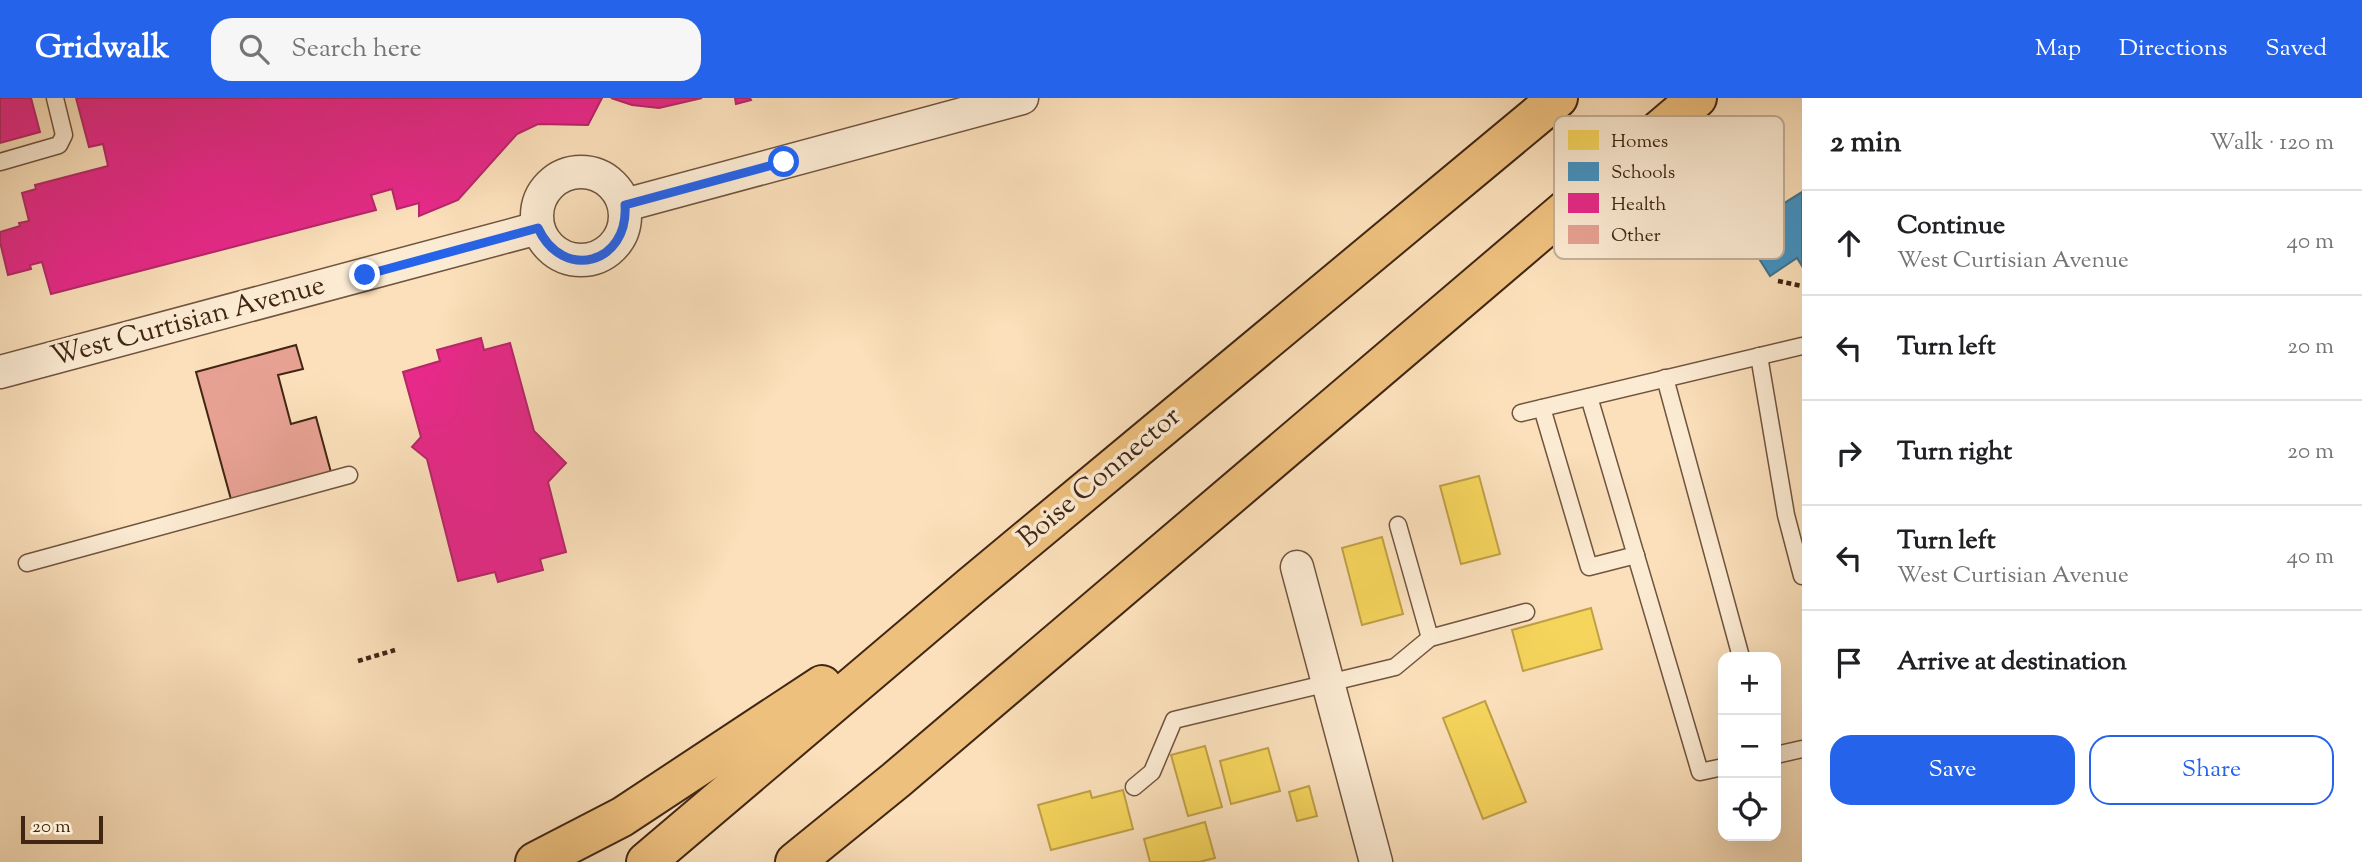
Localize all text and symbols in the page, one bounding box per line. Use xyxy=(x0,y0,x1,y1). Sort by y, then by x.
search box xyxy=(211,18,701,81)
text: Gridwalk xyxy=(35,25,169,73)
icon: search xyxy=(235,30,273,68)
text: Search here xyxy=(291,31,422,68)
text: Map xyxy=(2035,32,2081,66)
text: Directions xyxy=(2119,32,2227,66)
text: Saved xyxy=(2265,32,2327,66)
legend xyxy=(1554,116,1784,259)
text: 2 min xyxy=(1830,122,1902,165)
text: Walk · 120 m xyxy=(2210,127,2334,160)
text: Homes xyxy=(1611,129,1668,156)
route start xyxy=(768,146,799,177)
text: Schools xyxy=(1611,160,1675,187)
text: Health xyxy=(1611,192,1666,219)
text: Continue xyxy=(1897,208,2005,245)
text: Other xyxy=(1611,223,1661,250)
icon: ahead xyxy=(1830,224,1868,262)
text: 40 m xyxy=(2287,226,2334,259)
text: West Curtisian Avenue xyxy=(1897,245,2129,278)
route end xyxy=(349,259,380,290)
street label: West Curtisian Avenue xyxy=(47,266,329,378)
icon: left xyxy=(1830,329,1868,367)
text: Turn left xyxy=(1897,329,1996,366)
text: 20 m xyxy=(2287,331,2334,364)
street label: Boise Connector xyxy=(1010,398,1191,558)
icon: right xyxy=(1830,434,1868,472)
text: Turn right xyxy=(1897,434,2012,471)
text: 20 m xyxy=(2287,436,2334,469)
text: Turn left xyxy=(1897,523,1996,560)
icon: left xyxy=(1830,539,1868,577)
text: 40 m xyxy=(2287,541,2334,574)
text: West Curtisian Avenue xyxy=(1897,560,2129,593)
icon: arrive xyxy=(1830,644,1868,682)
text: Arrive at destination xyxy=(1897,644,2127,681)
map controls xyxy=(1718,652,1781,841)
button: + xyxy=(1718,652,1781,715)
button: − xyxy=(1718,715,1781,778)
button: Save xyxy=(1830,735,2075,805)
button: Share xyxy=(2089,735,2334,805)
button: locate xyxy=(1718,778,1781,841)
scale bar xyxy=(21,813,103,845)
text: 20 m xyxy=(32,814,71,841)

